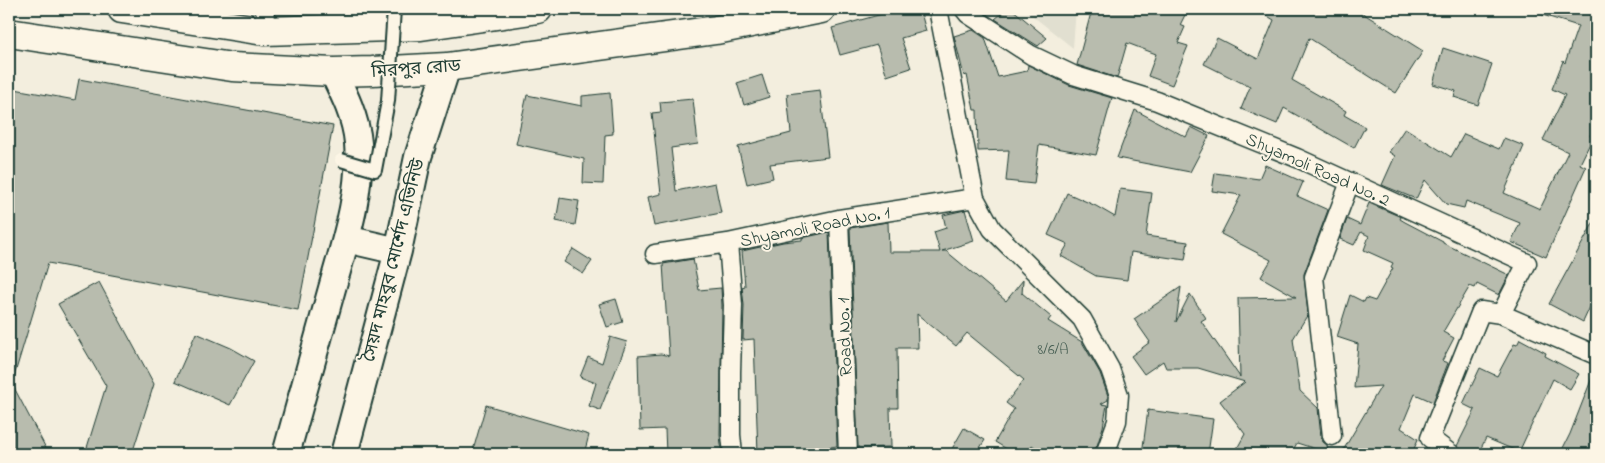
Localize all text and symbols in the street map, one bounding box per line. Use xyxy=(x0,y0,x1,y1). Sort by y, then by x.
street label: মিরপুর রোড xyxy=(370,54,462,86)
street label: Shyamoli Road No. 2 xyxy=(1241,127,1394,214)
street label: সৈয়দ মাহবুব মোর্শেদ এভিনিউ xyxy=(357,156,433,366)
street label: Shyamoli Road No. 1 xyxy=(738,201,893,255)
street label: Road No. 1 xyxy=(832,297,860,377)
house number: 8/6/A xyxy=(1038,339,1068,361)

